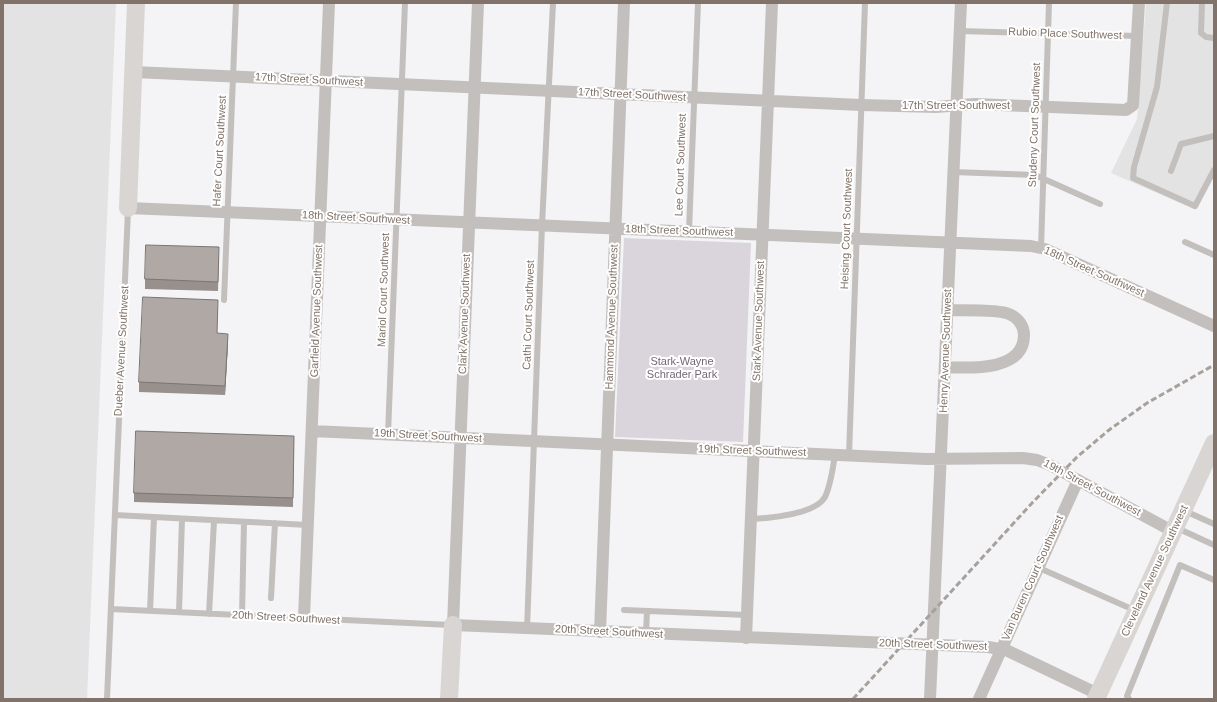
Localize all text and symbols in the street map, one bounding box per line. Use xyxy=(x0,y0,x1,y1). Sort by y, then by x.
street label: Rubio Place Southwest xyxy=(1008,25,1122,43)
street label: Studeny Court Southwest xyxy=(1026,62,1044,188)
street label: 17th Street Southwest xyxy=(255,71,363,89)
street label: 17th Street Southwest xyxy=(578,86,686,104)
street label: Hafer Court Southwest xyxy=(210,95,230,207)
street label: 17th Street Southwest xyxy=(902,99,1010,113)
street label: Lee Court Southwest xyxy=(673,113,689,217)
street label: Heising Court Southwest xyxy=(838,168,856,290)
street label: 18th Street Southwest xyxy=(302,209,410,227)
street label: 18th Street Southwest xyxy=(625,223,733,239)
street label: Mariol Court Southwest xyxy=(375,233,393,347)
street label: Garfield Avenue Southwest xyxy=(308,244,326,378)
street label: Hammond Avenue Southwest xyxy=(603,244,621,390)
street label: 18th Street Southwest xyxy=(1042,244,1146,300)
street label: Clark Avenue Southwest xyxy=(456,254,474,374)
street label: Cathi Court Southwest xyxy=(520,260,538,370)
street label: Stark Avenue Southwest xyxy=(750,261,768,381)
street label: Dueber Avenue Southwest xyxy=(112,285,132,417)
street label: Henry Avenue Southwest xyxy=(937,289,955,413)
park label: Stark-Wayne Schrader Park xyxy=(647,355,717,381)
street label: 19th Street Southwest xyxy=(374,427,482,445)
street label: 19th Street Southwest xyxy=(698,443,806,459)
street label: 19th Street Southwest xyxy=(1041,457,1143,519)
street label: Cleveland Avenue Southwest xyxy=(1119,503,1191,639)
street label: Van Buren Court Southwest xyxy=(999,513,1067,643)
street label: 20th Street Southwest xyxy=(232,609,340,627)
street label: 20th Street Southwest xyxy=(555,623,663,641)
street label: 20th Street Southwest xyxy=(879,637,987,653)

